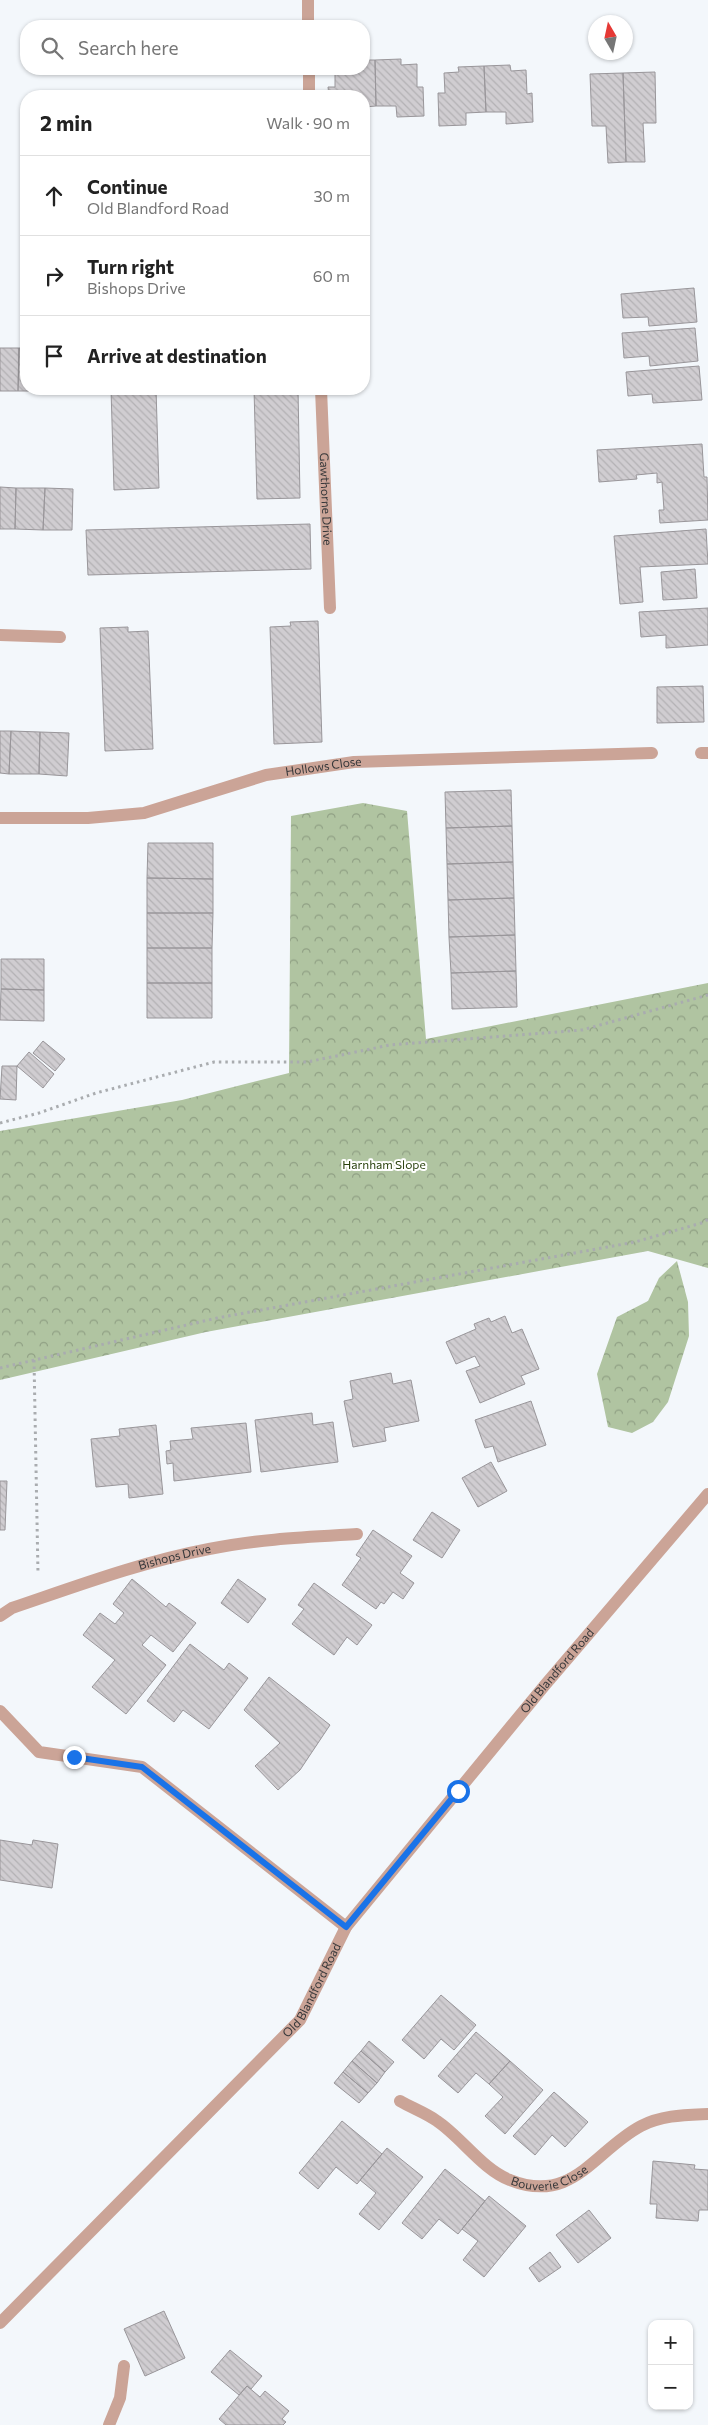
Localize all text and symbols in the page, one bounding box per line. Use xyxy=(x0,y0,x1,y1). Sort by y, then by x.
north arrow xyxy=(588,15,633,60)
search box xyxy=(20,20,370,75)
icon: search xyxy=(38,34,66,62)
text: Search here xyxy=(78,36,178,59)
text: 2 min xyxy=(40,110,92,135)
text: Walk · 90 m xyxy=(266,113,350,132)
text: Continue xyxy=(87,175,167,198)
icon: ahead xyxy=(40,182,68,210)
text: 30 m xyxy=(313,186,350,205)
text: Old Blandford Road xyxy=(87,198,229,217)
text: Turn right xyxy=(87,255,174,278)
icon: right xyxy=(40,262,68,290)
text: 60 m xyxy=(313,266,350,285)
text: Bishops Drive xyxy=(87,278,186,297)
icon: arrive xyxy=(40,342,68,370)
text: Arrive at destination xyxy=(87,344,267,367)
street label: Gawthorne Drive xyxy=(318,452,335,546)
street label: Hollows Close xyxy=(284,754,362,778)
park label: Harnham Slope xyxy=(342,1157,426,1171)
street label: Bishops Drive xyxy=(137,1541,212,1572)
street label: Old Blandford Road xyxy=(517,1625,596,1716)
route end xyxy=(63,1746,86,1769)
route start xyxy=(447,1780,470,1803)
street label: Old Blandford Road xyxy=(279,1940,343,2040)
street label: Bouverie Close xyxy=(509,2162,590,2192)
map controls xyxy=(648,2320,693,2410)
button: + xyxy=(648,2320,693,2365)
button: − xyxy=(648,2365,693,2410)

